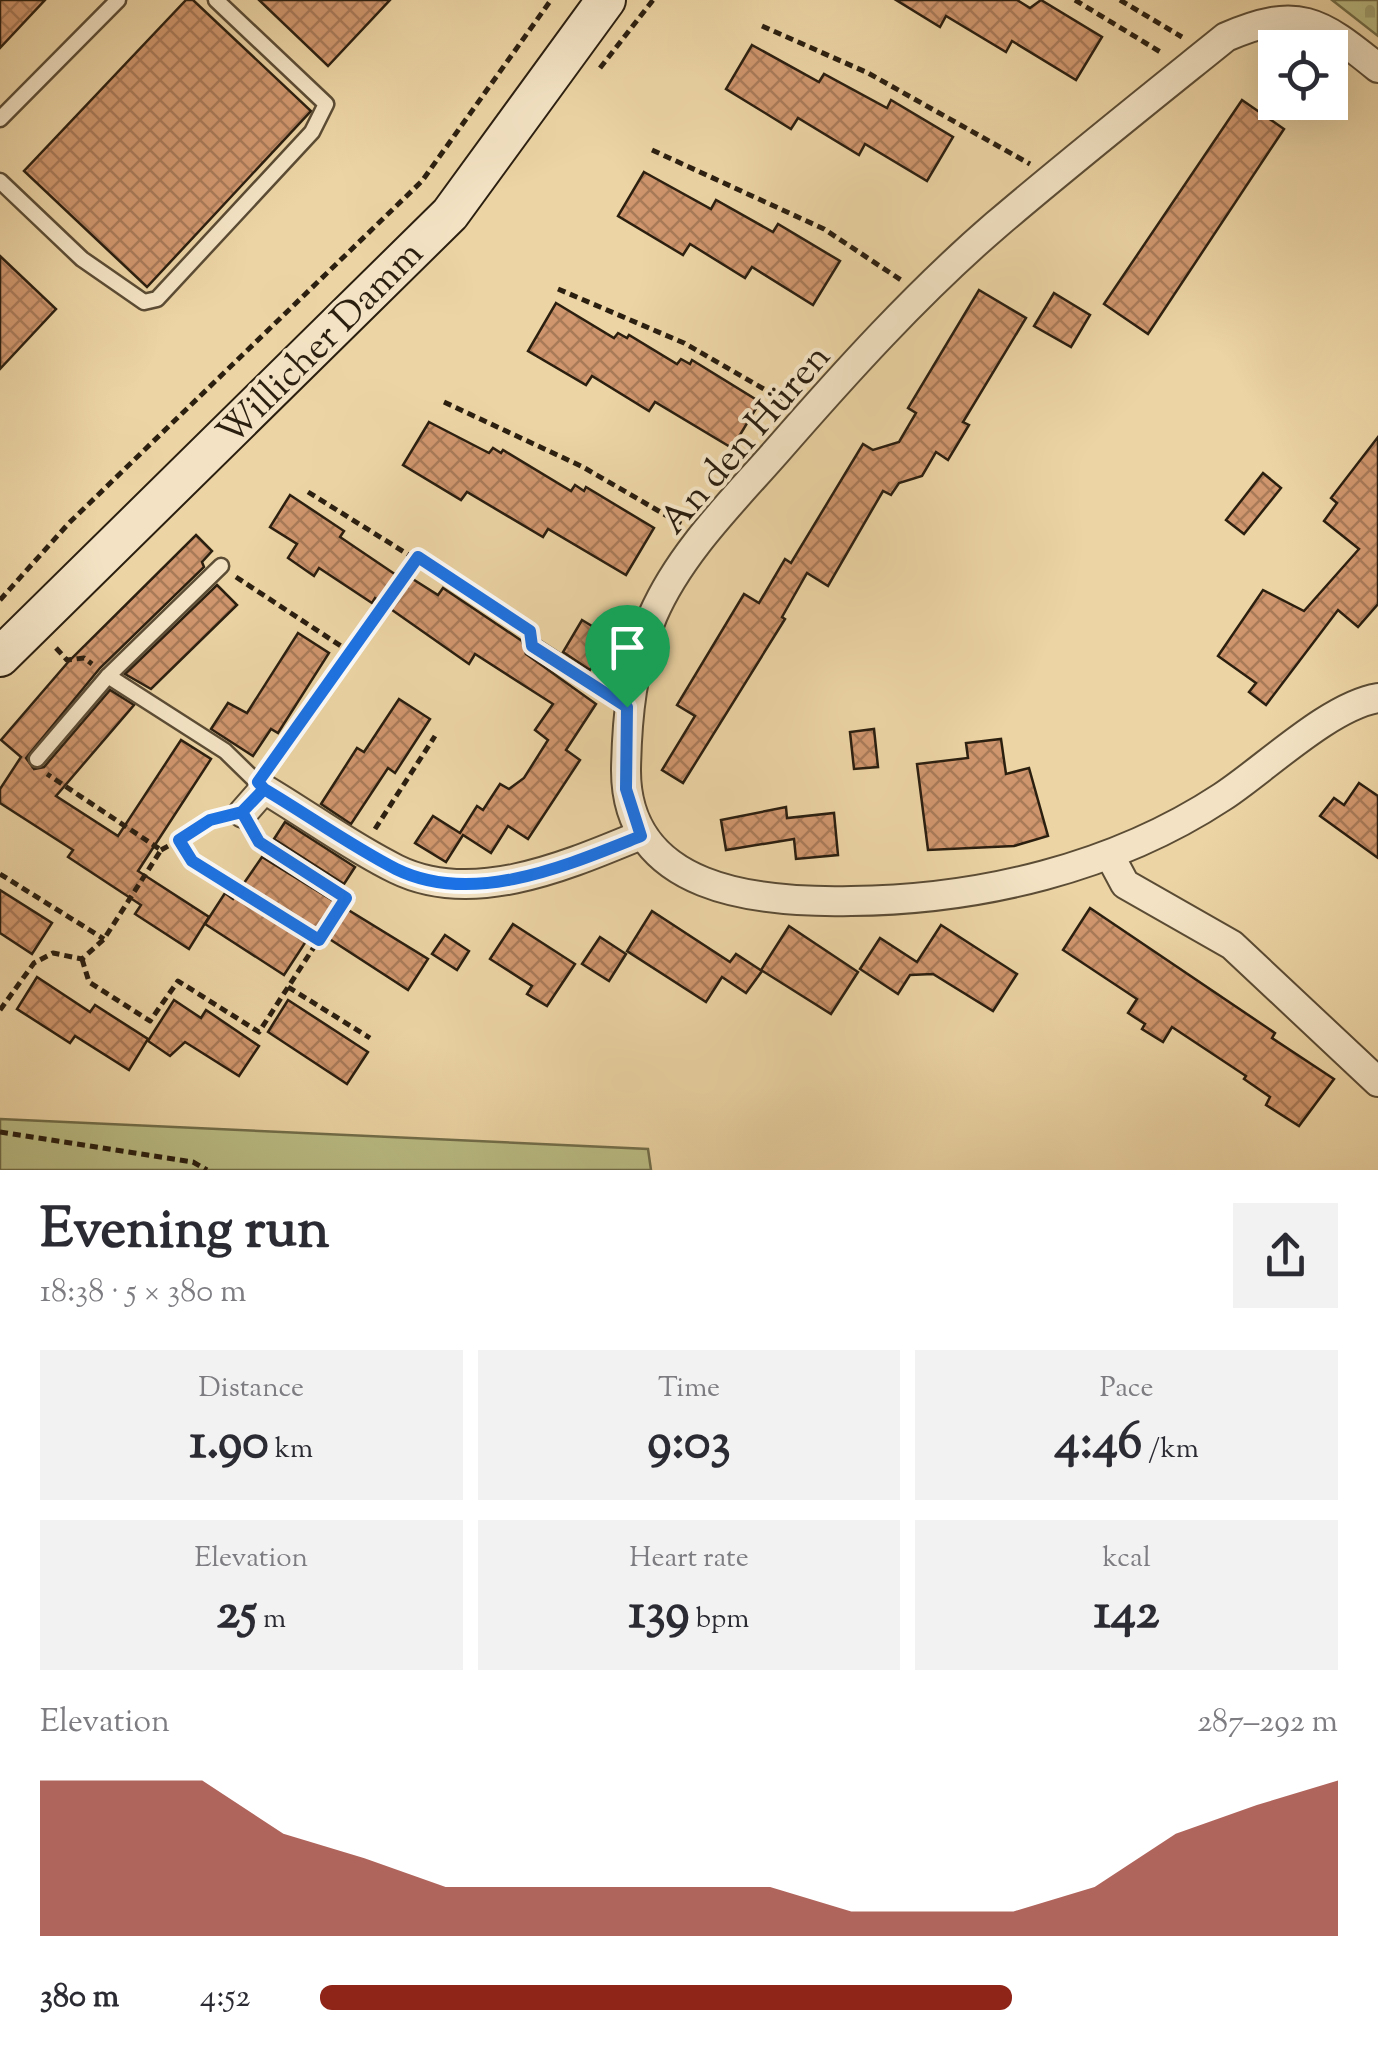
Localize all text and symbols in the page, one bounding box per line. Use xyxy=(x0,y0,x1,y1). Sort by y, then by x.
map controls xyxy=(1258,30,1348,120)
button: locate xyxy=(1258,30,1348,120)
street label: Willicher Damm xyxy=(207,230,437,460)
street label: An den Hüren xyxy=(649,333,845,548)
pin xyxy=(585,605,670,708)
icon: arrive xyxy=(600,620,655,675)
text: Evening run xyxy=(40,1193,329,1272)
button: share xyxy=(1233,1203,1338,1308)
text: 18:38 · 5 × 380 m xyxy=(40,1270,246,1316)
text: Distance xyxy=(199,1369,304,1409)
text: Time xyxy=(658,1369,720,1409)
text: Pace xyxy=(1100,1369,1153,1409)
text: 1.90 xyxy=(189,1409,269,1481)
text: 9:03 xyxy=(647,1409,731,1481)
text: 4:46 xyxy=(1054,1409,1142,1481)
text: km xyxy=(269,1430,313,1470)
text: /km xyxy=(1142,1430,1199,1470)
text: Elevation xyxy=(195,1539,308,1579)
text: Heart rate xyxy=(629,1539,749,1579)
text: kcal xyxy=(1103,1539,1151,1579)
text: 25 xyxy=(217,1579,257,1651)
text: 139 xyxy=(629,1579,690,1651)
text: 142 xyxy=(1094,1579,1159,1651)
text: m xyxy=(257,1600,286,1640)
text: bpm xyxy=(690,1600,749,1640)
text: Elevation xyxy=(40,1700,170,1746)
text: 287–292 m xyxy=(1197,1700,1338,1746)
text: 380 m xyxy=(40,1975,119,2021)
text: 4:52 xyxy=(200,1975,250,2021)

